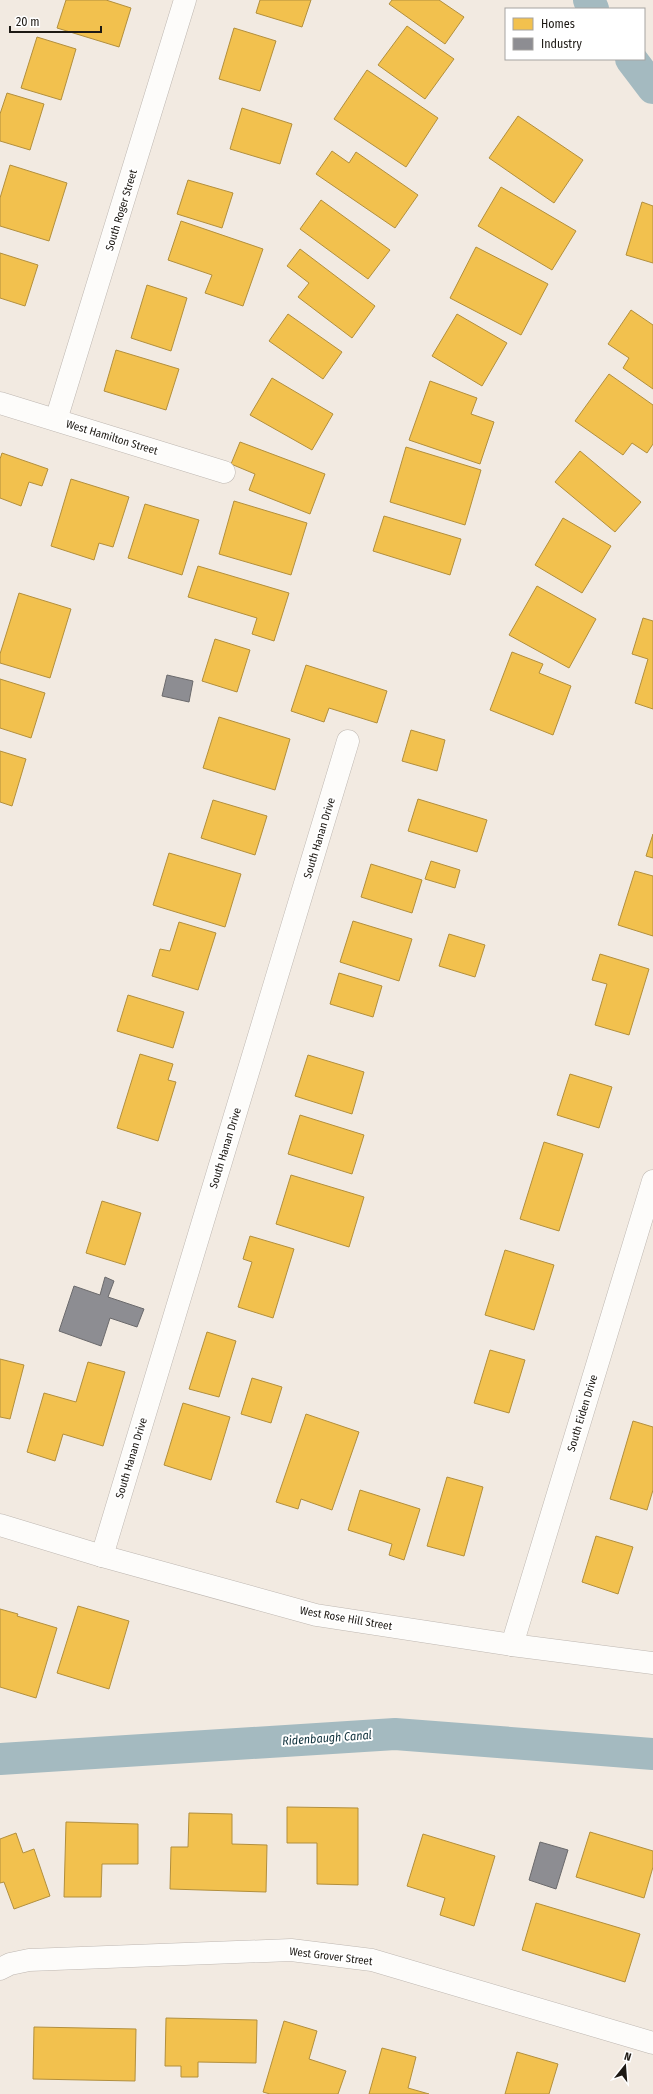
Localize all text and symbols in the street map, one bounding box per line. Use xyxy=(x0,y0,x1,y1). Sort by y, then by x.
scale bar xyxy=(10,8,101,34)
legend xyxy=(505,8,645,60)
text: 20 m xyxy=(16,15,40,29)
text: Homes xyxy=(541,17,575,31)
text: Industry xyxy=(541,37,582,51)
street label: South Roger Street xyxy=(103,167,140,252)
street label: West Hamilton Street xyxy=(64,417,160,458)
street label: South Hanan Drive xyxy=(301,796,338,880)
street label: South Hanan Drive xyxy=(207,1106,244,1190)
street label: South Eiden Drive xyxy=(565,1373,600,1453)
street label: South Hanan Drive xyxy=(113,1416,150,1500)
street label: West Rose Hill Street xyxy=(299,1604,394,1633)
water label: Ridenbaugh Canal xyxy=(282,1728,372,1748)
street label: West Grover Street xyxy=(289,1945,374,1968)
north arrow xyxy=(605,2046,645,2086)
text: N xyxy=(623,2050,633,2064)

